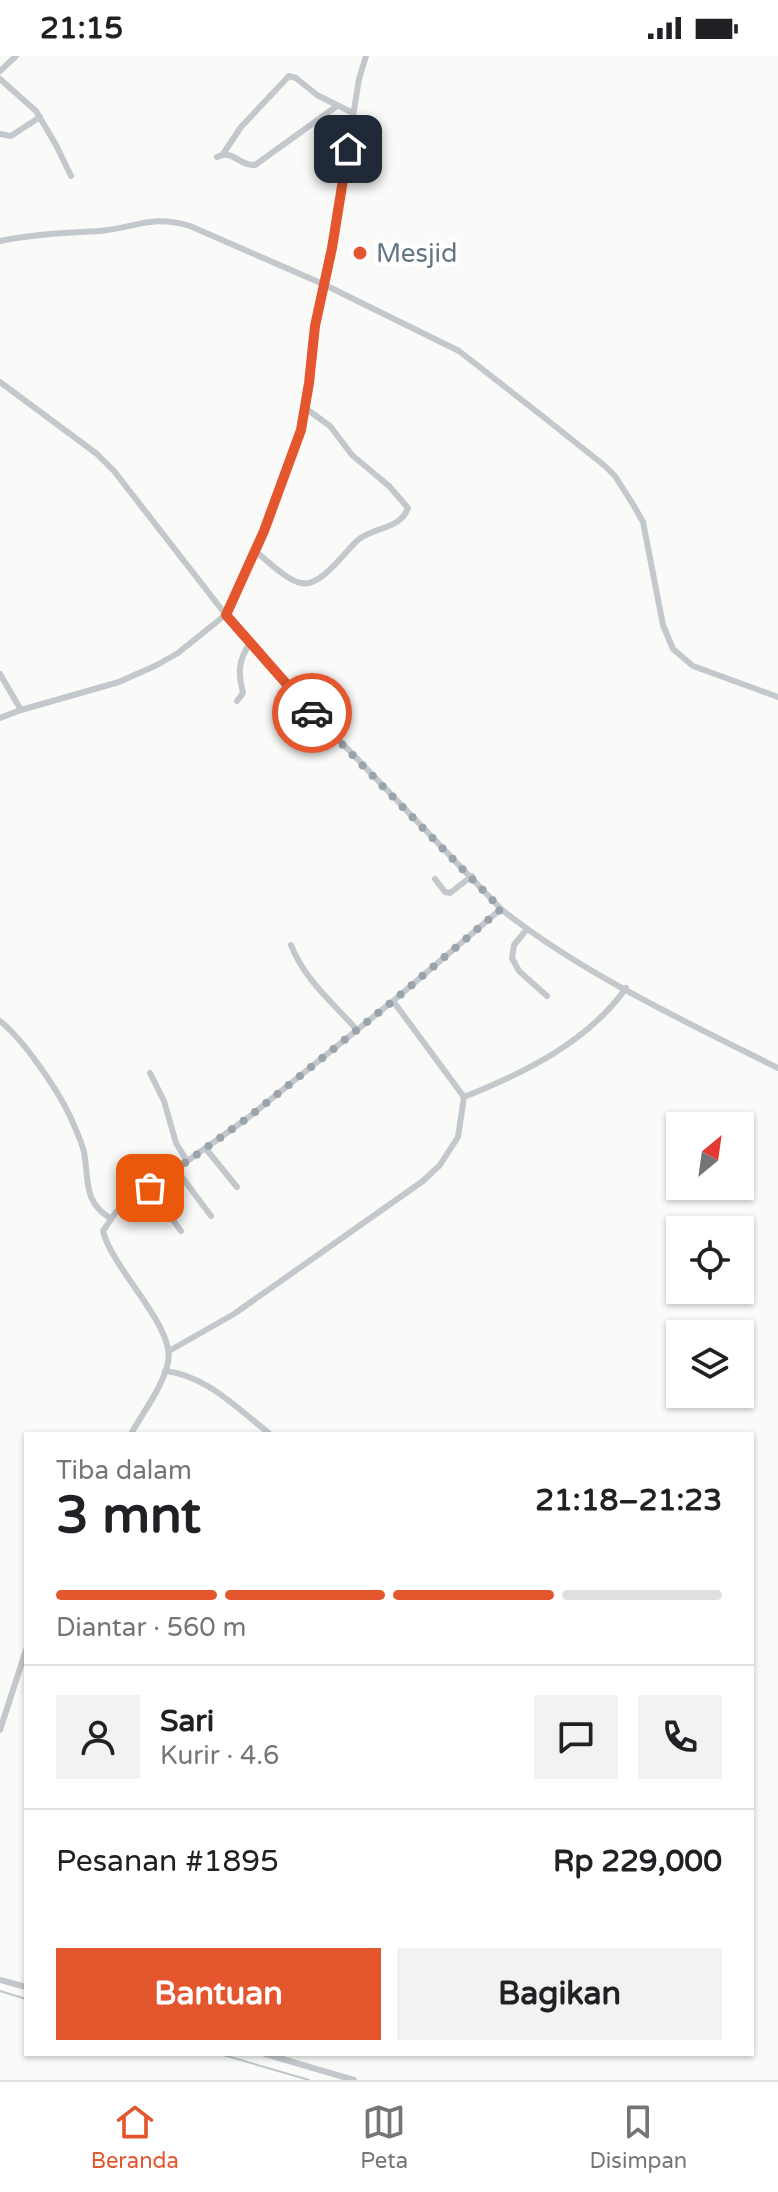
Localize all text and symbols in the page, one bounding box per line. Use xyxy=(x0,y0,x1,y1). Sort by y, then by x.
text: 21:15 xyxy=(40,10,123,47)
pin xyxy=(314,115,382,183)
icon: home xyxy=(326,127,370,171)
place label: Mesjid xyxy=(376,238,457,269)
marker: Mesjid xyxy=(351,244,369,262)
courier xyxy=(272,673,352,753)
icon: car xyxy=(290,691,334,735)
north arrow xyxy=(666,1112,754,1200)
map controls xyxy=(666,1112,754,1408)
pin xyxy=(116,1154,184,1222)
icon: bag xyxy=(128,1166,172,1210)
button: locate xyxy=(666,1216,754,1304)
button: layers xyxy=(666,1320,754,1408)
text: Tiba dalam xyxy=(56,1455,192,1486)
text: 21:18–21:23 xyxy=(535,1482,722,1519)
text: 3 mnt xyxy=(56,1484,201,1547)
text: Diantar · 560 m xyxy=(56,1612,246,1643)
button: person xyxy=(56,1695,140,1779)
button: chat xyxy=(534,1695,618,1779)
button: phone xyxy=(638,1695,722,1779)
text: Sari xyxy=(160,1703,214,1740)
text: Kurir · 4.6 xyxy=(160,1740,279,1771)
text: Pesanan #1895 xyxy=(56,1843,279,1880)
text: Rp 229,000 xyxy=(553,1843,722,1880)
button: Bantuan xyxy=(56,1948,381,2040)
button: Bagikan xyxy=(397,1948,722,2040)
tab: Beranda xyxy=(91,2100,179,2174)
tab: Peta xyxy=(360,2100,408,2174)
tab: Disimpan xyxy=(590,2100,687,2174)

